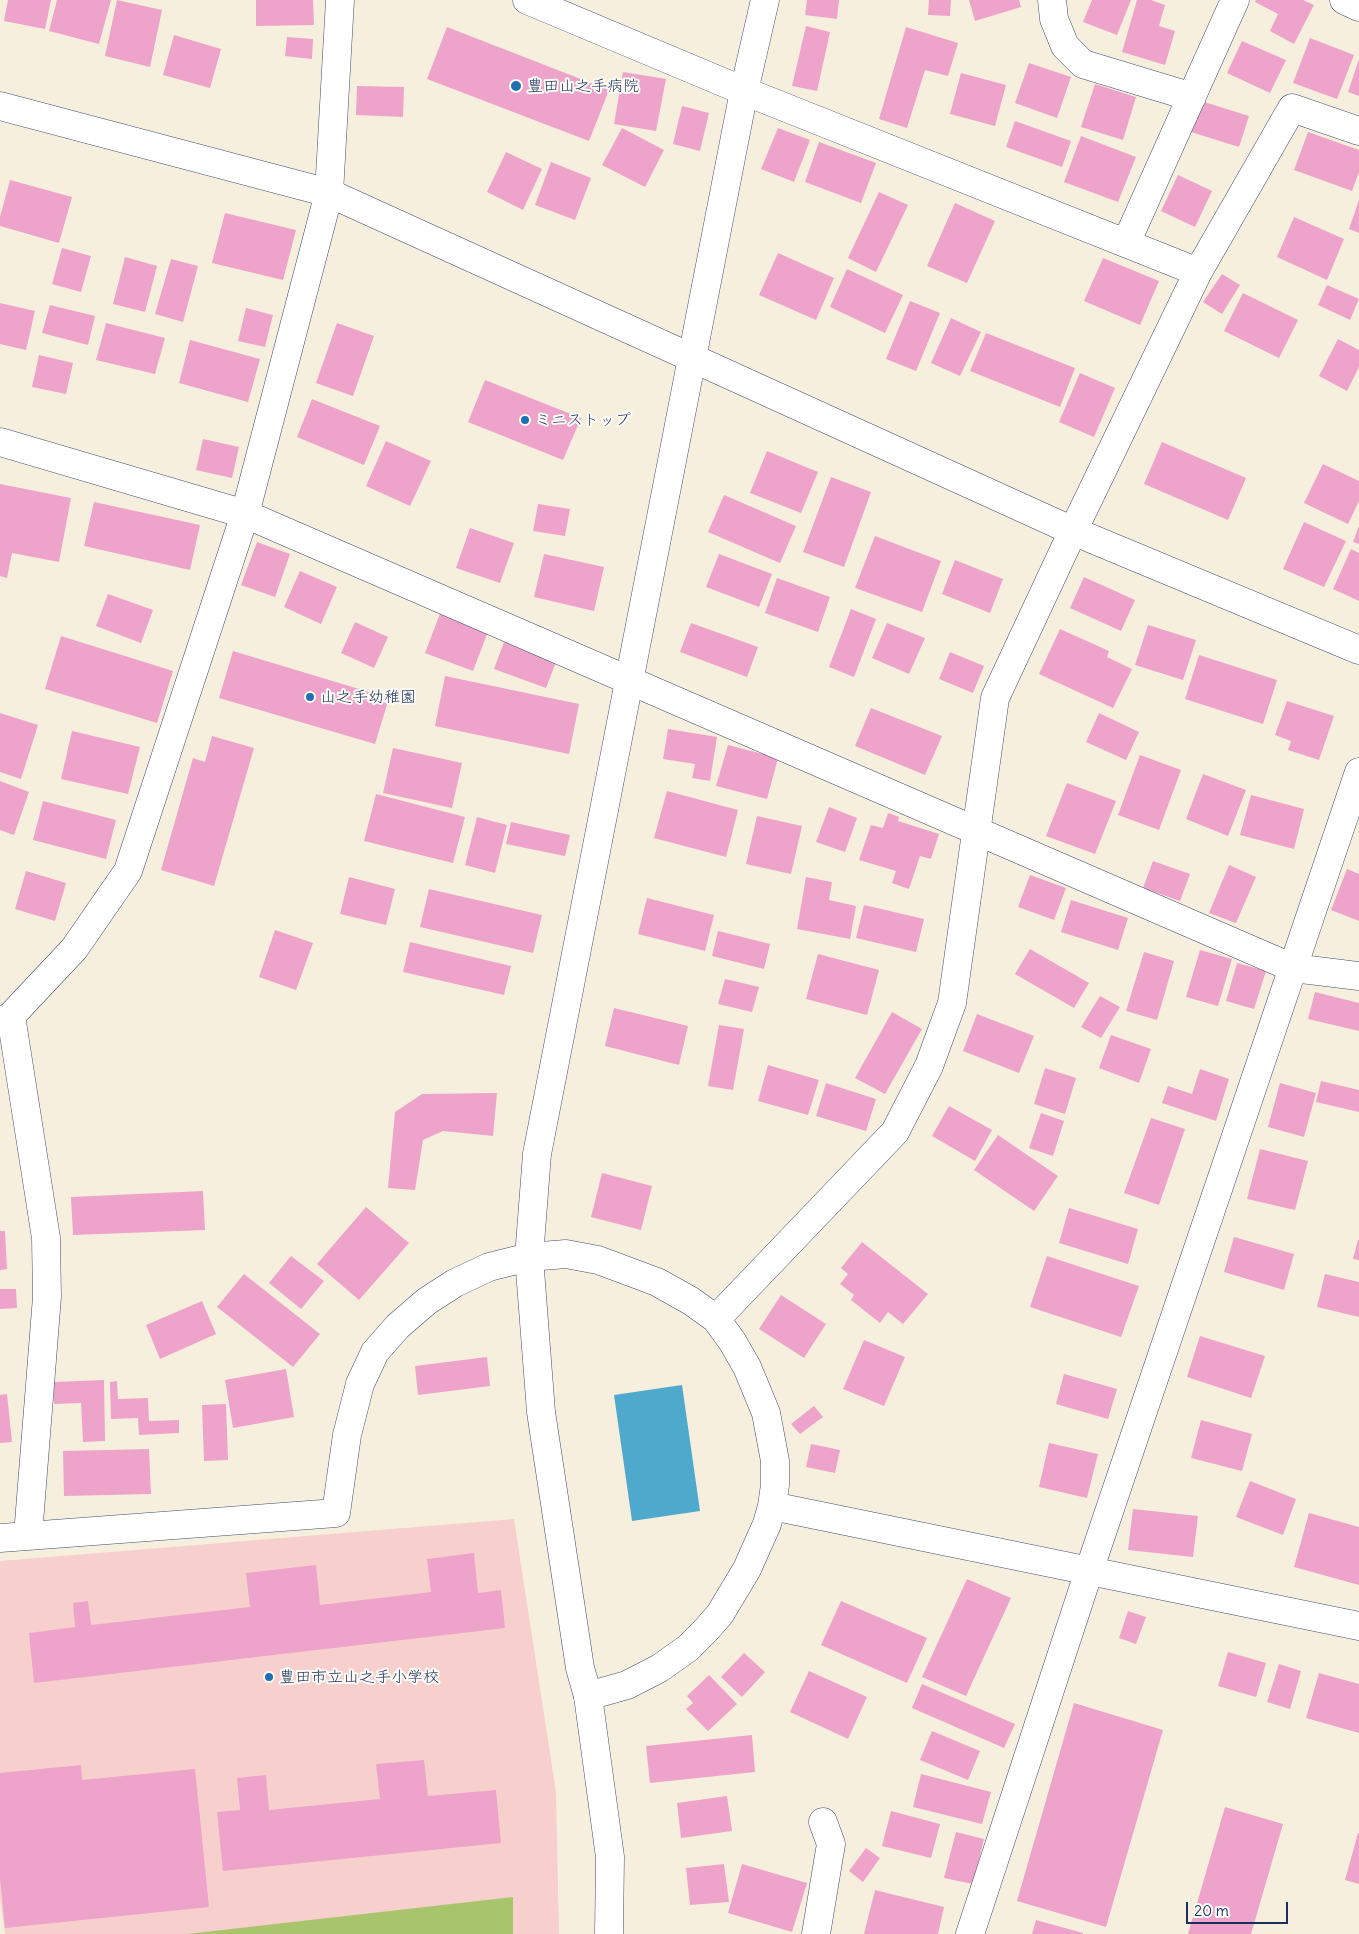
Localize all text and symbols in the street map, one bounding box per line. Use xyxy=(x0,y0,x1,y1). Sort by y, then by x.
place label: 豊田山之手病院 xyxy=(527,76,639,96)
marker: 豊田山之手病院 xyxy=(509,79,523,93)
place label: ミニストップ xyxy=(535,410,631,430)
marker: ミニストップ xyxy=(519,414,531,426)
place label: 山之手幼稚園 xyxy=(320,687,416,707)
marker: 山之手幼稚園 xyxy=(304,691,316,703)
place label: 豊田市立山之手小学校 xyxy=(279,1667,439,1687)
marker: 豊田市立山之手小学校 xyxy=(263,1671,275,1683)
scale bar xyxy=(1189,1892,1292,1924)
text: 20 m xyxy=(1194,1901,1229,1920)

